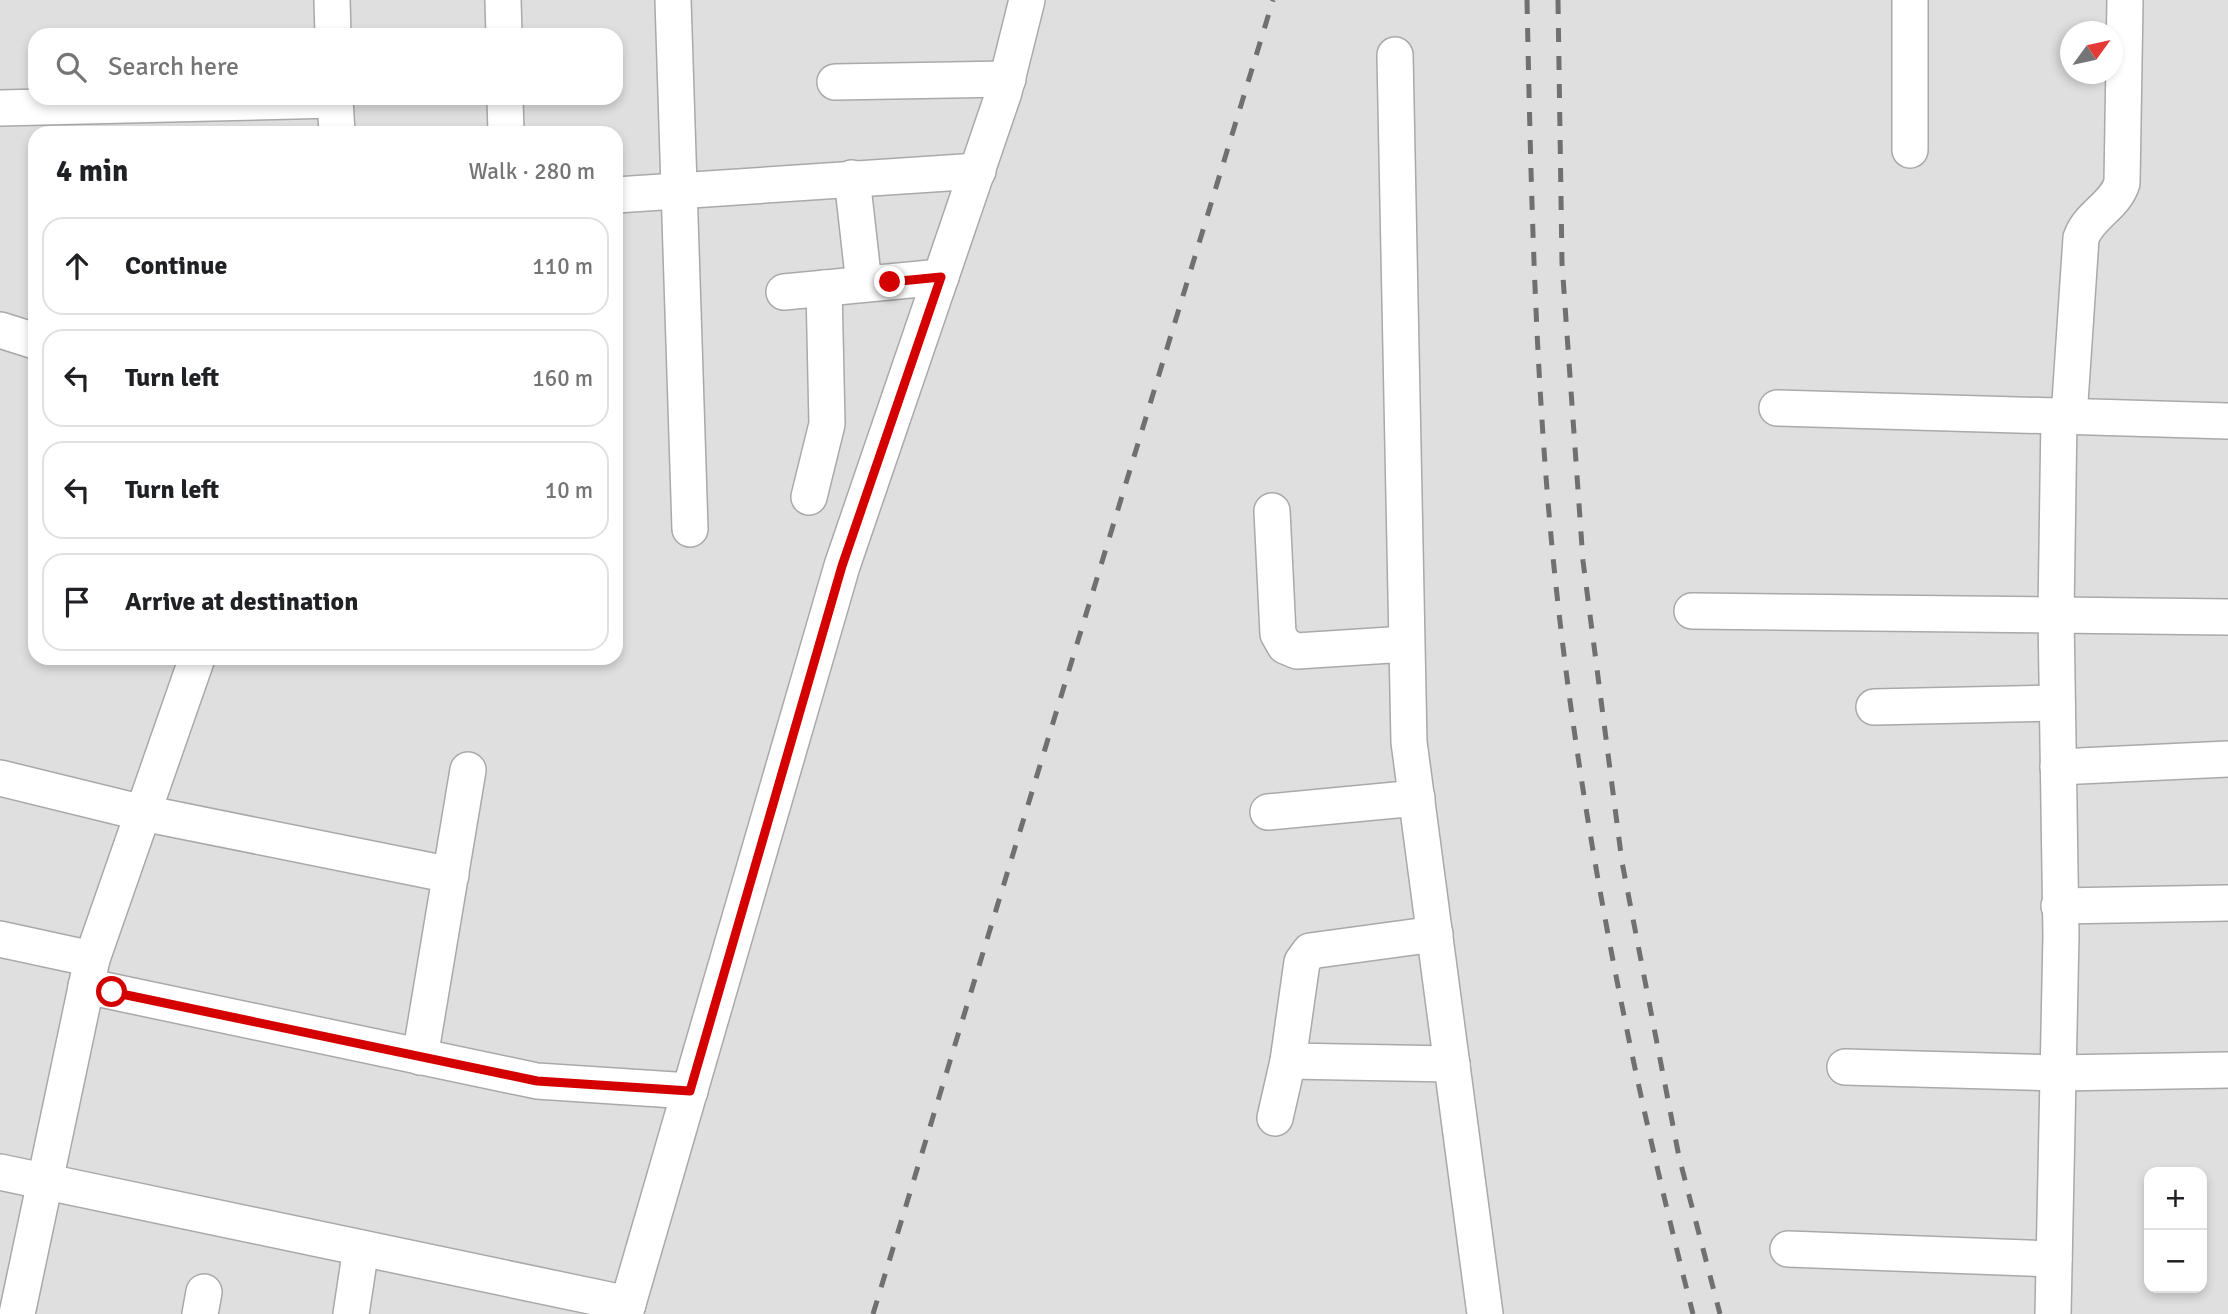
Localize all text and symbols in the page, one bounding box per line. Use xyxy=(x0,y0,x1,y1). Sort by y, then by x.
north arrow xyxy=(2060,21,2123,84)
search box xyxy=(28,28,623,105)
icon: search xyxy=(52,48,90,86)
text: Search here xyxy=(108,51,239,83)
text: 4 min xyxy=(56,153,128,190)
text: Walk · 280 m xyxy=(469,157,595,186)
icon: ahead xyxy=(58,247,96,285)
text: Continue xyxy=(125,250,227,282)
text: 110 m xyxy=(532,252,593,281)
route end xyxy=(874,266,905,297)
icon: left xyxy=(58,359,96,397)
text: Turn left xyxy=(125,362,219,394)
text: 160 m xyxy=(532,364,593,393)
icon: left xyxy=(58,471,96,509)
text: Turn left xyxy=(125,474,219,506)
text: 10 m xyxy=(545,476,593,505)
icon: arrive xyxy=(58,583,96,621)
text: Arrive at destination xyxy=(125,586,358,618)
route start xyxy=(96,976,127,1007)
map controls xyxy=(2144,1167,2207,1293)
button: + xyxy=(2144,1167,2207,1230)
button: − xyxy=(2144,1230,2207,1293)

